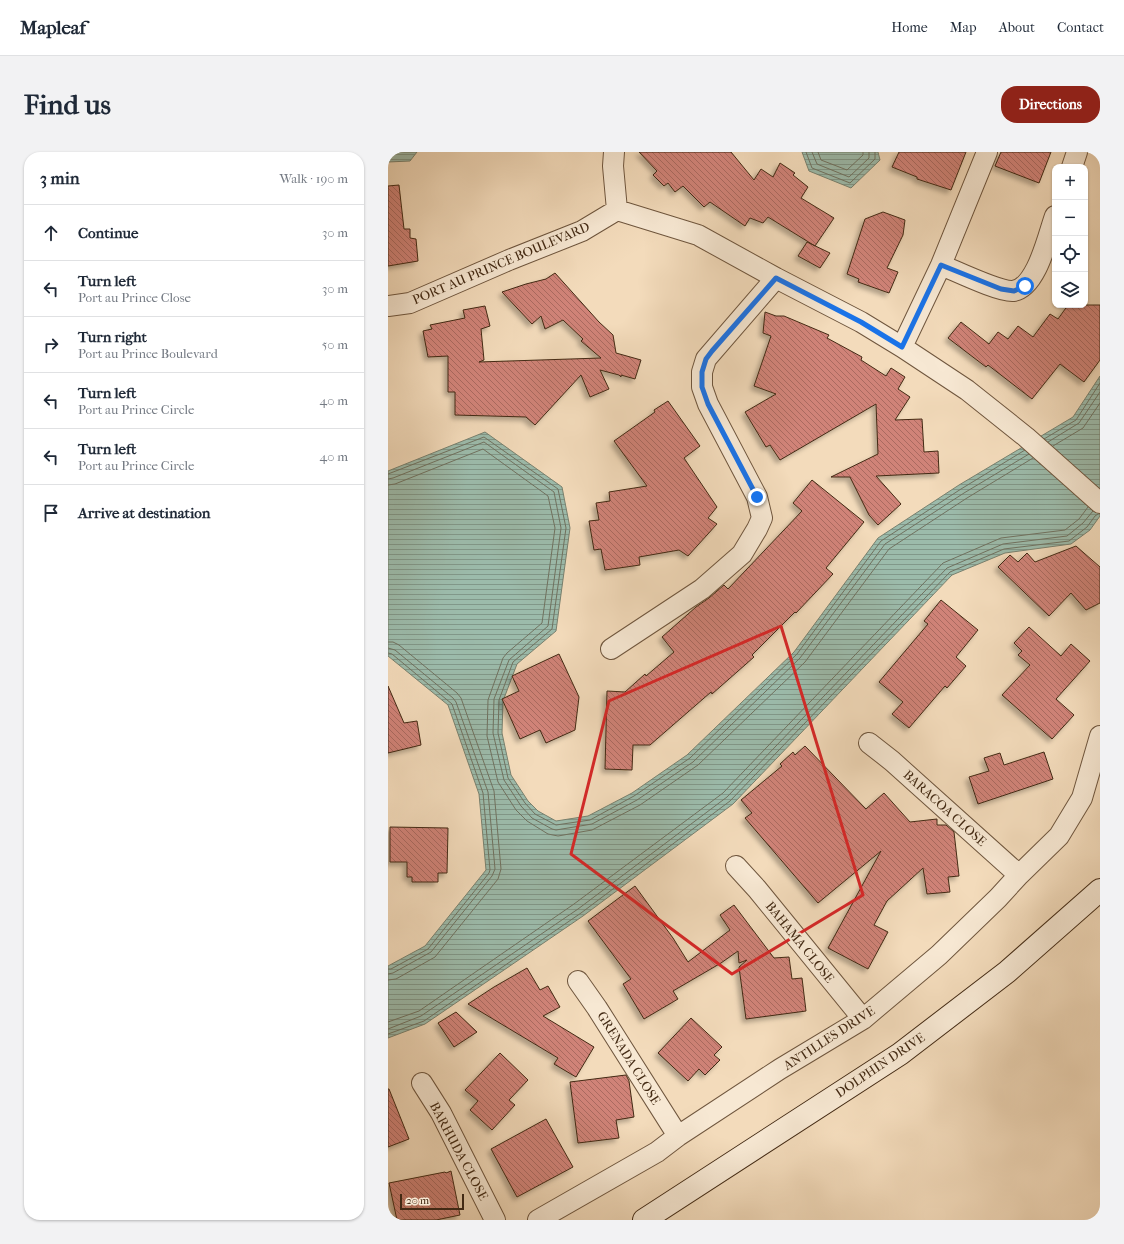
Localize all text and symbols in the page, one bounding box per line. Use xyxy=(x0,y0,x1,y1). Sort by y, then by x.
text: Mapleaf xyxy=(20,17,86,39)
text: Home xyxy=(891,19,928,36)
text: Map xyxy=(950,19,977,36)
text: About xyxy=(999,19,1035,36)
text: Contact xyxy=(1057,19,1104,36)
button: Directions xyxy=(1001,86,1100,123)
text: Find us xyxy=(24,88,111,121)
map controls xyxy=(1052,164,1088,308)
button: + xyxy=(1052,164,1088,200)
text: 3 min xyxy=(40,168,80,188)
text: Walk · 190 m xyxy=(279,171,348,186)
button: − xyxy=(1052,200,1088,236)
street label: PORT AU PRINCE BOULEVARD xyxy=(410,219,592,307)
icon: ahead xyxy=(40,222,62,244)
text: Continue xyxy=(78,224,138,242)
text: 30 m xyxy=(322,225,348,240)
button: locate xyxy=(1052,236,1088,272)
text: Turn left xyxy=(78,272,136,290)
button: layers xyxy=(1052,272,1088,308)
route start xyxy=(1016,277,1034,295)
icon: left xyxy=(40,278,62,300)
text: 30 m xyxy=(322,281,348,296)
text: Port au Prince Close xyxy=(78,290,191,305)
text: Turn right xyxy=(78,328,147,346)
icon: right xyxy=(40,334,62,356)
text: 50 m xyxy=(322,337,348,352)
text: Port au Prince Boulevard xyxy=(78,346,218,361)
text: Turn left xyxy=(78,384,136,402)
icon: left xyxy=(40,390,62,412)
text: 40 m xyxy=(320,393,348,408)
text: Port au Prince Circle xyxy=(78,402,194,417)
text: Turn left xyxy=(78,440,136,458)
icon: left xyxy=(40,446,62,468)
text: 40 m xyxy=(320,449,348,464)
text: Port au Prince Circle xyxy=(78,458,194,473)
route end xyxy=(748,488,766,506)
icon: arrive xyxy=(40,502,62,524)
text: Arrive at destination xyxy=(78,504,210,522)
street label: BARACOA CLOSE xyxy=(901,767,989,849)
street label: BAHAMA CLOSE xyxy=(763,898,837,986)
street label: ANTILLES DRIVE xyxy=(780,1003,878,1074)
street label: GRENADA CLOSE xyxy=(594,1009,664,1107)
street label: DOLPHIN DRIVE xyxy=(833,1030,927,1100)
street label: BARHUDA CLOSE xyxy=(427,1099,491,1203)
scale bar xyxy=(400,1192,464,1211)
text: 20 m xyxy=(406,1194,429,1207)

